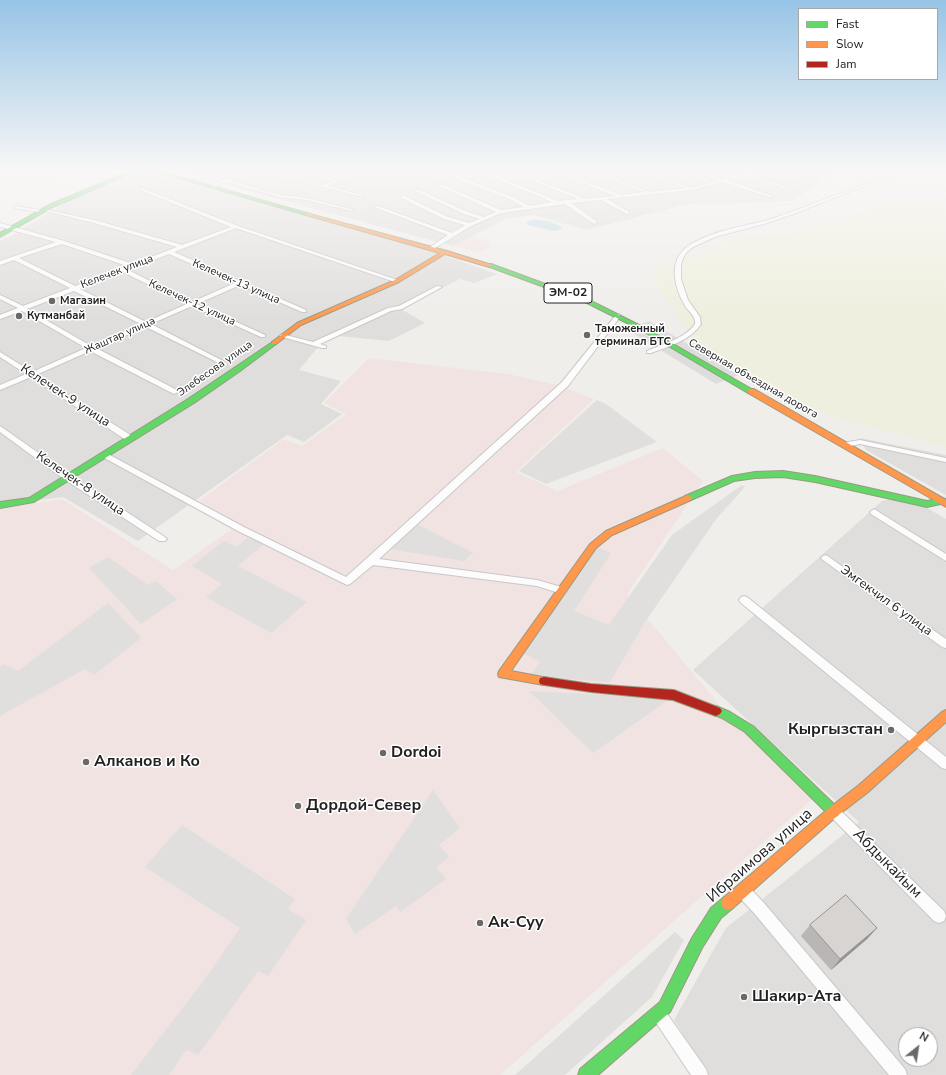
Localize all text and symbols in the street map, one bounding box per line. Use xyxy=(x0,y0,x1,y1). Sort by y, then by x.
legend xyxy=(798,8,938,80)
text: Fast xyxy=(836,16,859,32)
text: Slow xyxy=(836,36,864,52)
text: Jam xyxy=(836,56,857,72)
street label: Келечек улица xyxy=(79,252,155,292)
street label: Келечек-13 улица xyxy=(190,257,282,307)
street label: Келечек-12 улица xyxy=(146,277,238,329)
road number: ЭМ-02 xyxy=(544,283,592,303)
place label: Магазин xyxy=(60,294,106,308)
marker: Магазин xyxy=(47,296,57,306)
place label: Кутманбай xyxy=(27,309,85,323)
marker: Кутманбай xyxy=(14,311,24,321)
street label: Жаштар улица xyxy=(83,314,157,358)
place label: Таможенный терминал БТС xyxy=(595,322,671,348)
marker: Таможенный терминал БТС xyxy=(582,330,592,340)
street label: Северная объездная дорога xyxy=(686,336,820,422)
street label: Элебесова улица xyxy=(175,338,255,400)
street label: Келечек-9 улица xyxy=(17,361,113,431)
street label: Келечек-8 улица xyxy=(33,449,127,519)
street label: Эмгекчил 6 улица xyxy=(837,562,935,640)
place label: Кыргызстан xyxy=(788,720,883,740)
marker: Кыргызстан xyxy=(886,725,896,735)
place label: Dordoi xyxy=(391,743,441,763)
marker: Dordoi xyxy=(378,748,388,758)
place label: Алканов и Ко xyxy=(94,752,200,772)
marker: Алканов и Ко xyxy=(81,757,91,767)
place label: Дордой-Север xyxy=(306,796,421,816)
marker: Дордой-Север xyxy=(293,801,303,811)
street label: Ибраимова улица xyxy=(703,805,817,907)
street label: Абдыкайым xyxy=(848,825,926,903)
place label: Ак-Суу xyxy=(488,913,544,933)
marker: Ак-Суу xyxy=(475,918,485,928)
place label: Шакир-Ата xyxy=(752,987,841,1007)
marker: Шакир-Ата xyxy=(739,992,749,1002)
north arrow xyxy=(898,1027,938,1067)
text: N xyxy=(916,1028,931,1046)

